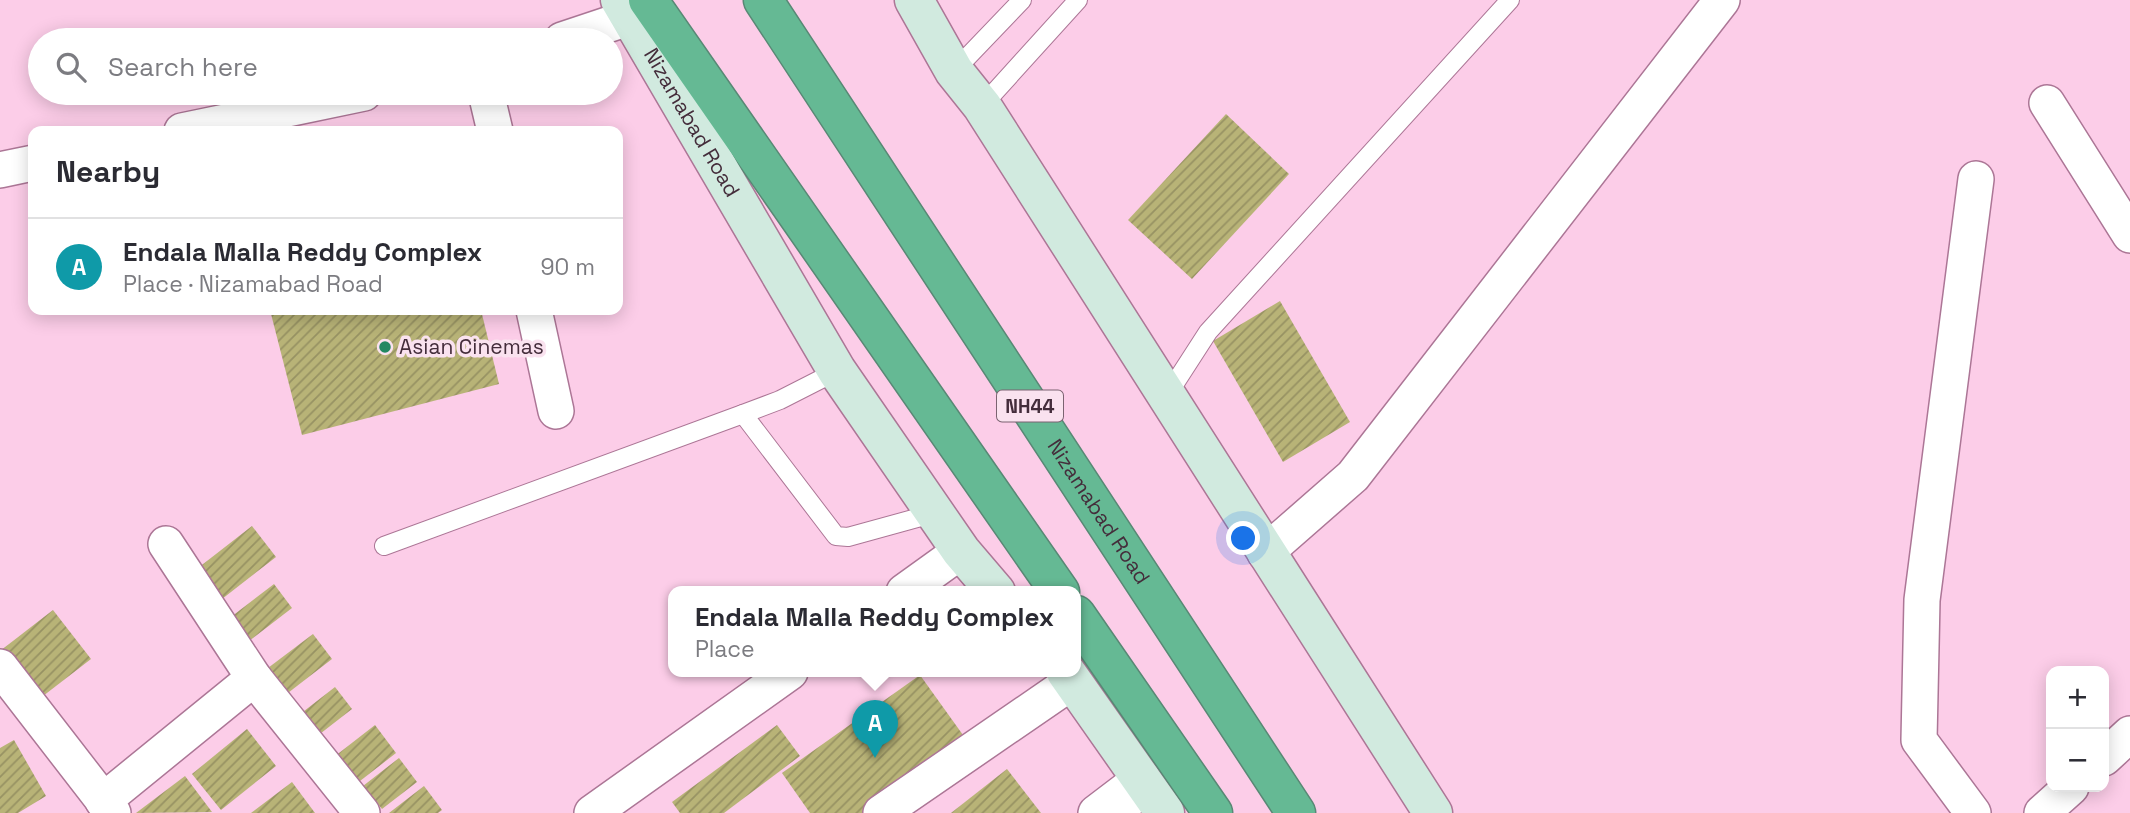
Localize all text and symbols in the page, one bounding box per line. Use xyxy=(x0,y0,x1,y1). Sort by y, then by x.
search box xyxy=(28,28,623,105)
street label: Nizamabad Road xyxy=(638,43,746,202)
icon: search xyxy=(52,48,90,86)
text: Search here xyxy=(108,50,258,84)
text: Nearby xyxy=(56,152,160,191)
text: Endala Malla Reddy Complex xyxy=(123,235,482,269)
text: A xyxy=(72,252,86,282)
text: 90 m xyxy=(540,252,595,282)
text: Place · Nizamabad Road xyxy=(123,269,383,299)
place label: Asian Cinemas xyxy=(399,333,544,360)
marker: Asian Cinemas xyxy=(377,339,393,355)
road number: NH44 xyxy=(997,390,1063,422)
street label: Nizamabad Road xyxy=(1042,434,1156,589)
your location xyxy=(1226,521,1260,555)
popup xyxy=(668,586,1081,677)
text: Endala Malla Reddy Complex xyxy=(695,600,1054,634)
text: Place xyxy=(695,634,755,664)
map controls xyxy=(2046,666,2109,792)
button: + xyxy=(2046,666,2109,729)
pin: A xyxy=(852,700,898,758)
button: − xyxy=(2046,729,2109,792)

